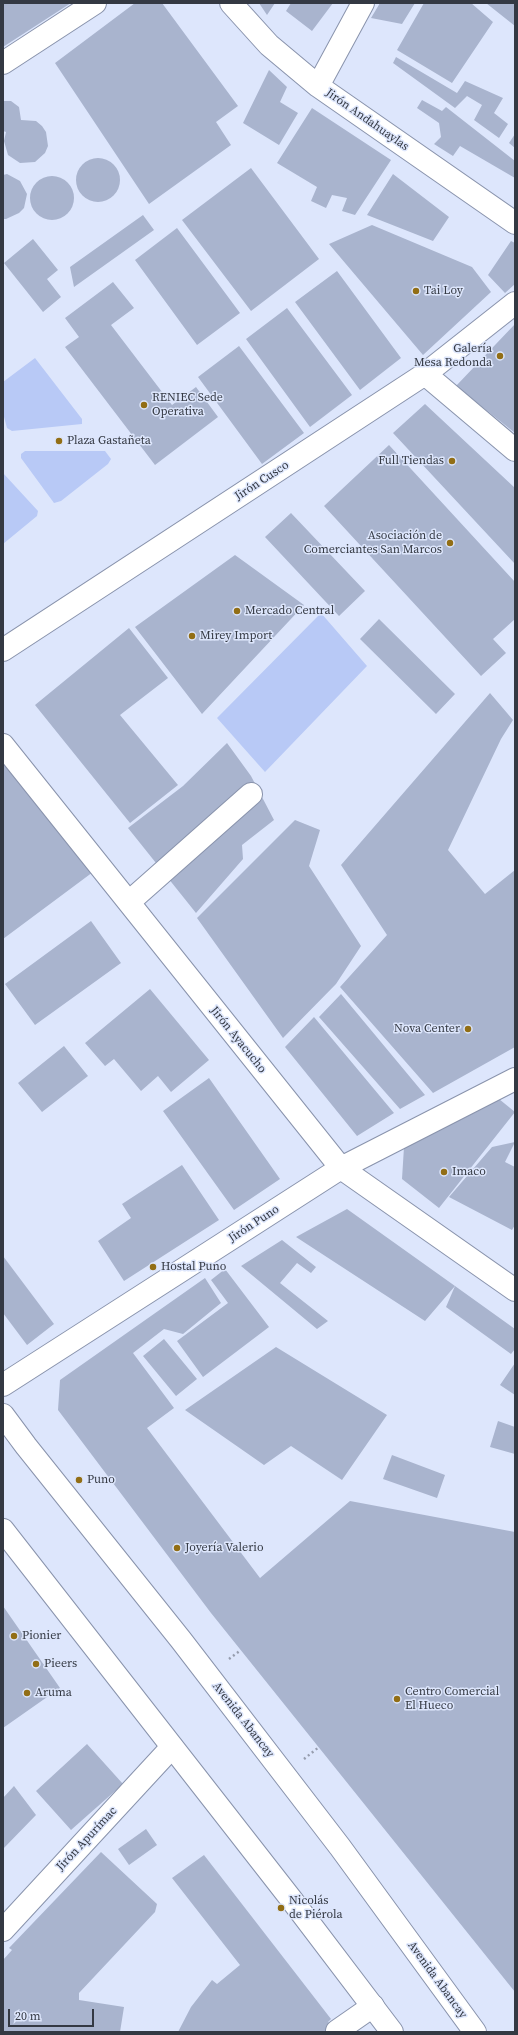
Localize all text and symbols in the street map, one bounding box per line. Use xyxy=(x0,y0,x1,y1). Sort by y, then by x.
street label: Jirón Andahuaylas xyxy=(323,86,411,154)
place label: Tai Loy xyxy=(424,284,463,298)
marker: Tai Loy xyxy=(411,286,421,296)
place label: Galería Mesa Redonda xyxy=(414,342,492,370)
marker: Galería Mesa Redonda xyxy=(495,351,505,361)
place label: RENIEC Sede Operativa xyxy=(152,391,223,419)
marker: RENIEC Sede Operativa xyxy=(139,400,149,410)
place label: Plaza Gastañeta xyxy=(67,434,151,448)
marker: Plaza Gastañeta xyxy=(54,436,64,446)
place label: Full Tiendas xyxy=(378,454,444,468)
marker: Full Tiendas xyxy=(447,456,457,466)
street label: Jirón Cusco xyxy=(232,458,292,504)
place label: Asociación de Comerciantes San Marcos xyxy=(304,529,442,557)
marker: Asociación de Comerciantes San Marcos xyxy=(445,538,455,548)
place label: Mercado Central xyxy=(245,604,334,618)
marker: Mercado Central xyxy=(232,606,242,616)
place label: Mirey Import xyxy=(200,629,272,643)
marker: Mirey Import xyxy=(187,631,197,641)
street label: Jirón Ayacucho xyxy=(207,1004,269,1076)
place label: Nova Center xyxy=(394,1022,460,1036)
marker: Nova Center xyxy=(463,1024,473,1034)
place label: Imaco xyxy=(452,1165,486,1179)
marker: Imaco xyxy=(439,1167,449,1177)
street label: Jirón Puno xyxy=(226,1202,282,1246)
place label: Hostal Puno xyxy=(161,1260,226,1274)
marker: Hostal Puno xyxy=(148,1262,158,1272)
place label: Puno xyxy=(87,1473,115,1487)
marker: Puno xyxy=(74,1475,84,1485)
place label: Joyería Valerio xyxy=(185,1541,263,1555)
marker: Joyería Valerio xyxy=(172,1543,182,1553)
place label: Pionier xyxy=(22,1629,61,1643)
marker: Pionier xyxy=(9,1631,19,1641)
place label: Pieers xyxy=(44,1657,77,1671)
marker: Pieers xyxy=(31,1659,41,1669)
street label: Avenida Abancay xyxy=(209,1679,277,1761)
place label: Centro Comercial El Hueco xyxy=(405,1685,499,1713)
place label: Aruma xyxy=(35,1686,72,1700)
marker: Aruma xyxy=(22,1688,32,1698)
marker: Centro Comercial El Hueco xyxy=(392,1694,402,1704)
street label: Jirón Apurímac xyxy=(54,1804,120,1874)
place label: Nicolás de Piérola xyxy=(289,1894,343,1922)
marker: Nicolás de Piérola xyxy=(276,1903,286,1913)
street label: Avenida Abancay xyxy=(404,1939,470,2021)
scale bar xyxy=(10,2001,96,2027)
text: 20 m xyxy=(15,2008,41,2024)

